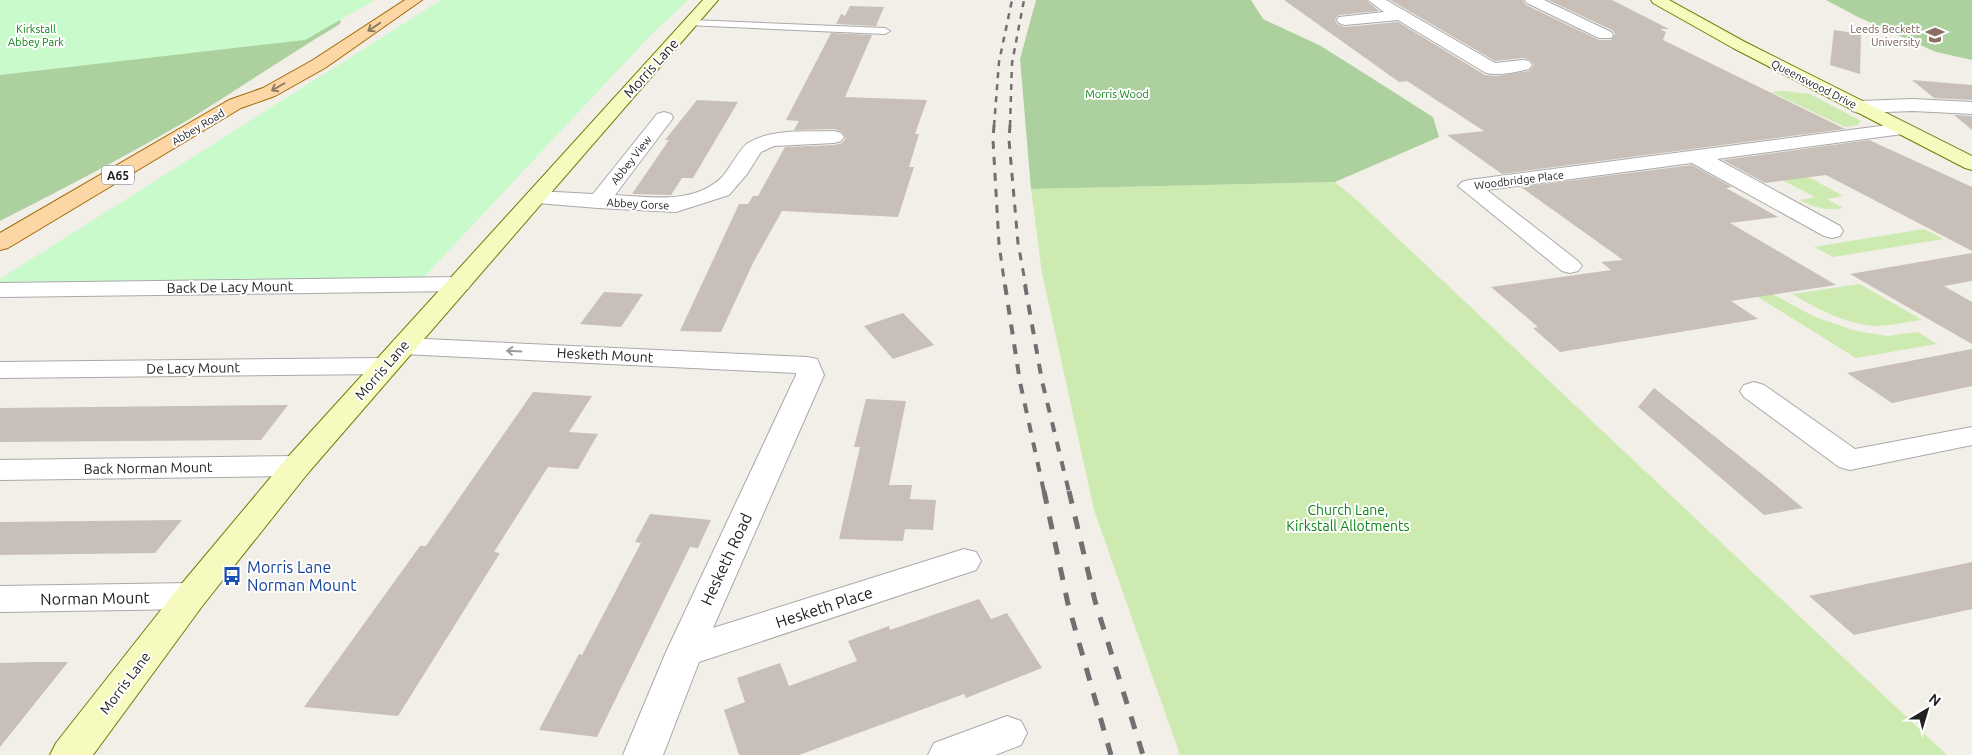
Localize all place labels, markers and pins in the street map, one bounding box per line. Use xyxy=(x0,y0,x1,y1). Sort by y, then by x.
place label: Leeds Beckett University xyxy=(1850,23,1921,48)
school or university icon: Leeds Beckett University xyxy=(1924,24,1946,46)
place label: Morris Lane Norman Mount xyxy=(247,558,357,594)
bus stop icon: Morris Lane Norman Mount xyxy=(221,565,243,587)

